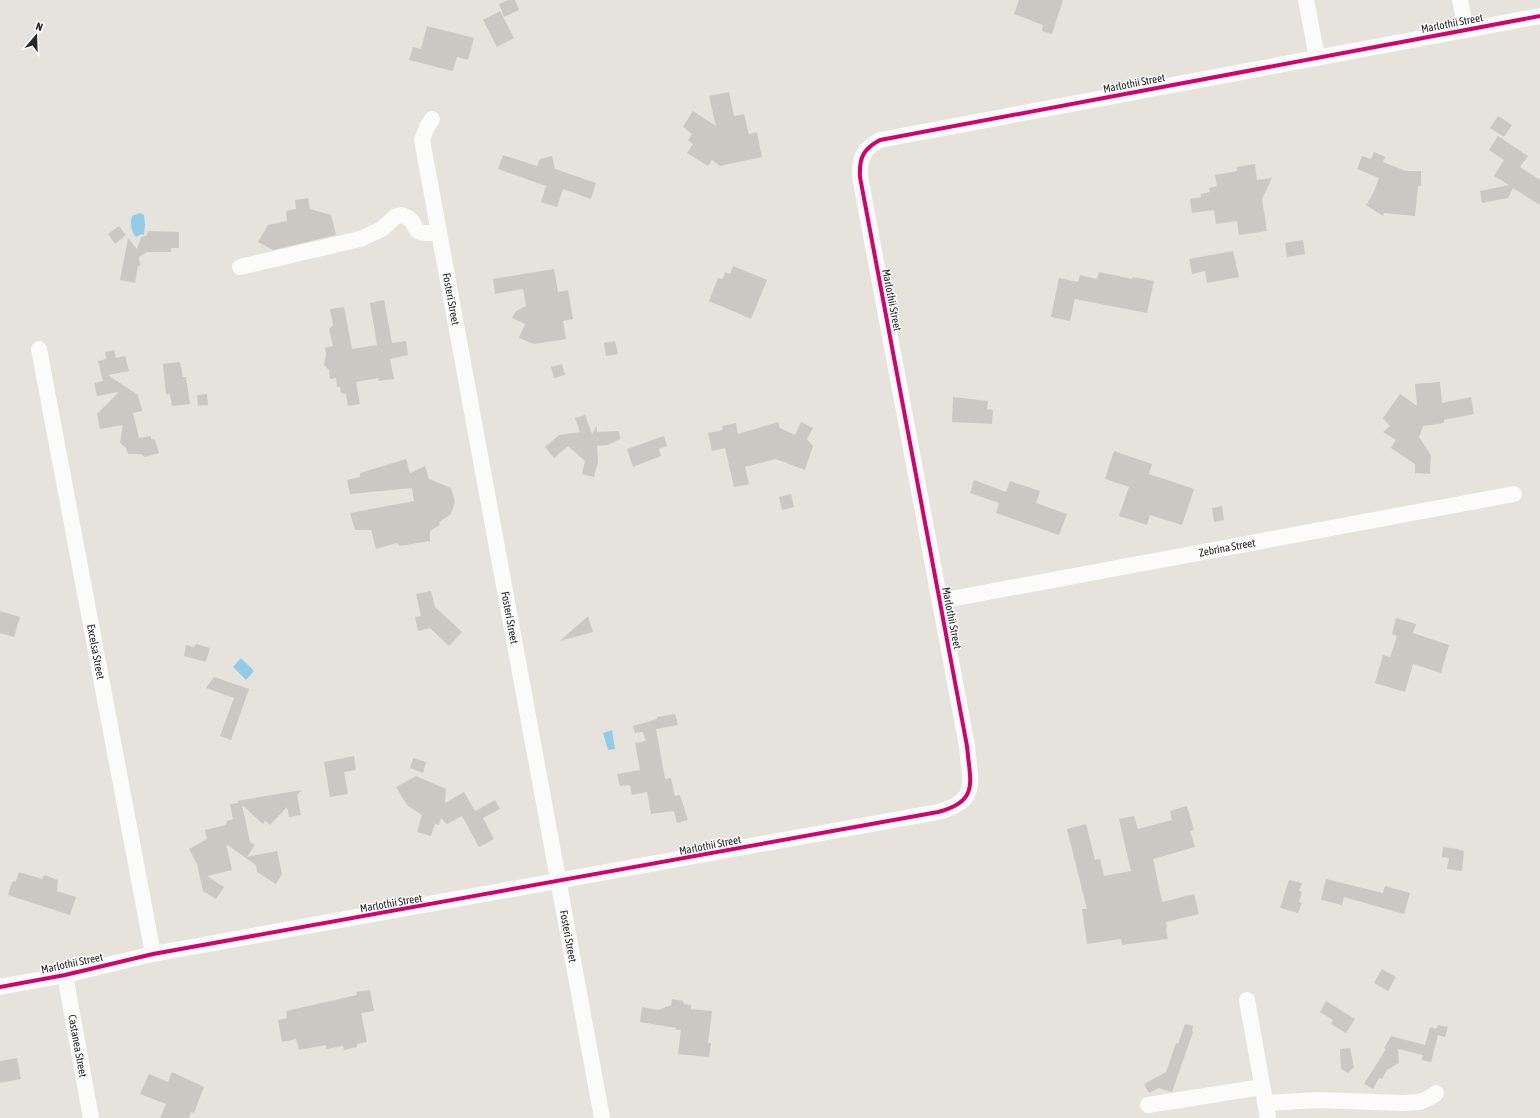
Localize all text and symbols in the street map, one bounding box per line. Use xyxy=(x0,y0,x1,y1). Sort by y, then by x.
street label: Marlothii Street xyxy=(1420,11,1484,35)
north arrow xyxy=(16,16,56,56)
text: N xyxy=(34,20,44,33)
street label: Marlothii Street xyxy=(1102,71,1166,95)
street label: Marlothii Street xyxy=(880,268,904,332)
street label: Fosteri Street xyxy=(441,272,462,326)
street label: Zebrina Street xyxy=(1198,536,1256,559)
street label: Marlothii Street xyxy=(940,586,964,650)
street label: Fosteri Street xyxy=(499,591,521,645)
street label: Excelsa Street xyxy=(85,623,107,680)
street label: Marlothii Street xyxy=(678,833,742,857)
street label: Marlothii Street xyxy=(359,892,423,914)
street label: Fosteri Street xyxy=(558,909,579,963)
street label: Marlothii Street xyxy=(40,951,104,975)
street label: Castanea Street xyxy=(66,1014,89,1078)

